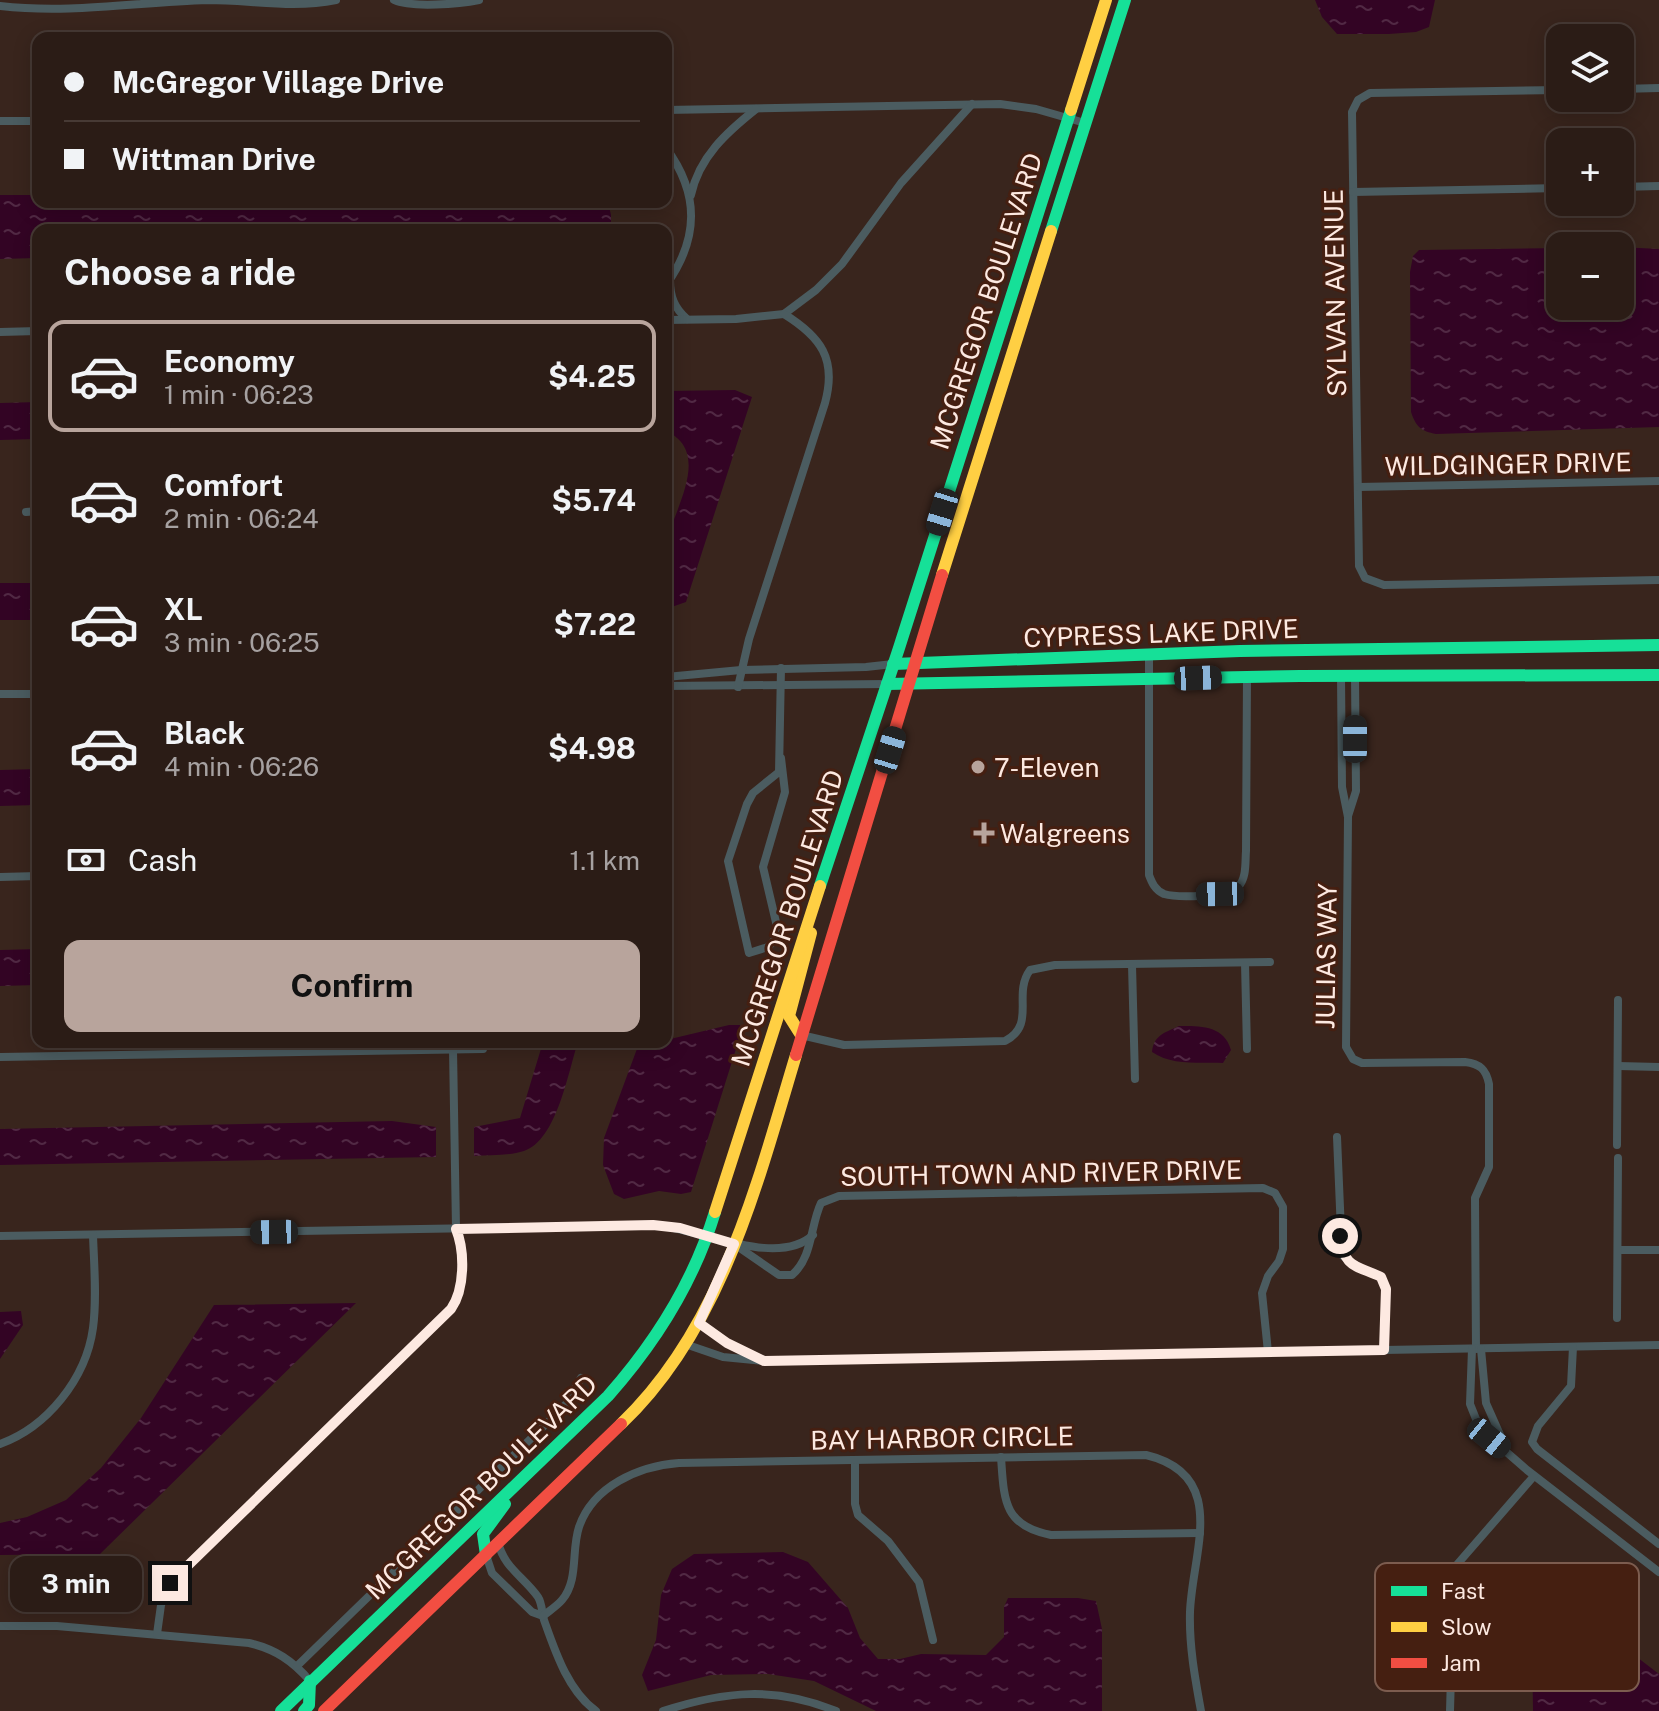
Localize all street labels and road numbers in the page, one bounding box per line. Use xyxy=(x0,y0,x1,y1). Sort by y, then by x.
street label: MCGREGOR BOULEVARD xyxy=(923,149,1049,453)
street label: SYLVAN AVENUE xyxy=(1318,189,1352,397)
street label: WILDGINGER DRIVE xyxy=(1384,446,1632,482)
street label: CYPRESS LAKE DRIVE xyxy=(1023,613,1299,653)
street label: MCGREGOR BOULEVARD xyxy=(724,766,850,1070)
street label: JULIAS WAY xyxy=(1309,883,1343,1029)
street label: SOUTH TOWN AND RIVER DRIVE xyxy=(840,1154,1242,1192)
street label: MCGREGOR BOULEVARD xyxy=(359,1368,603,1606)
street label: BAY HARBOR CIRCLE xyxy=(810,1420,1074,1456)

